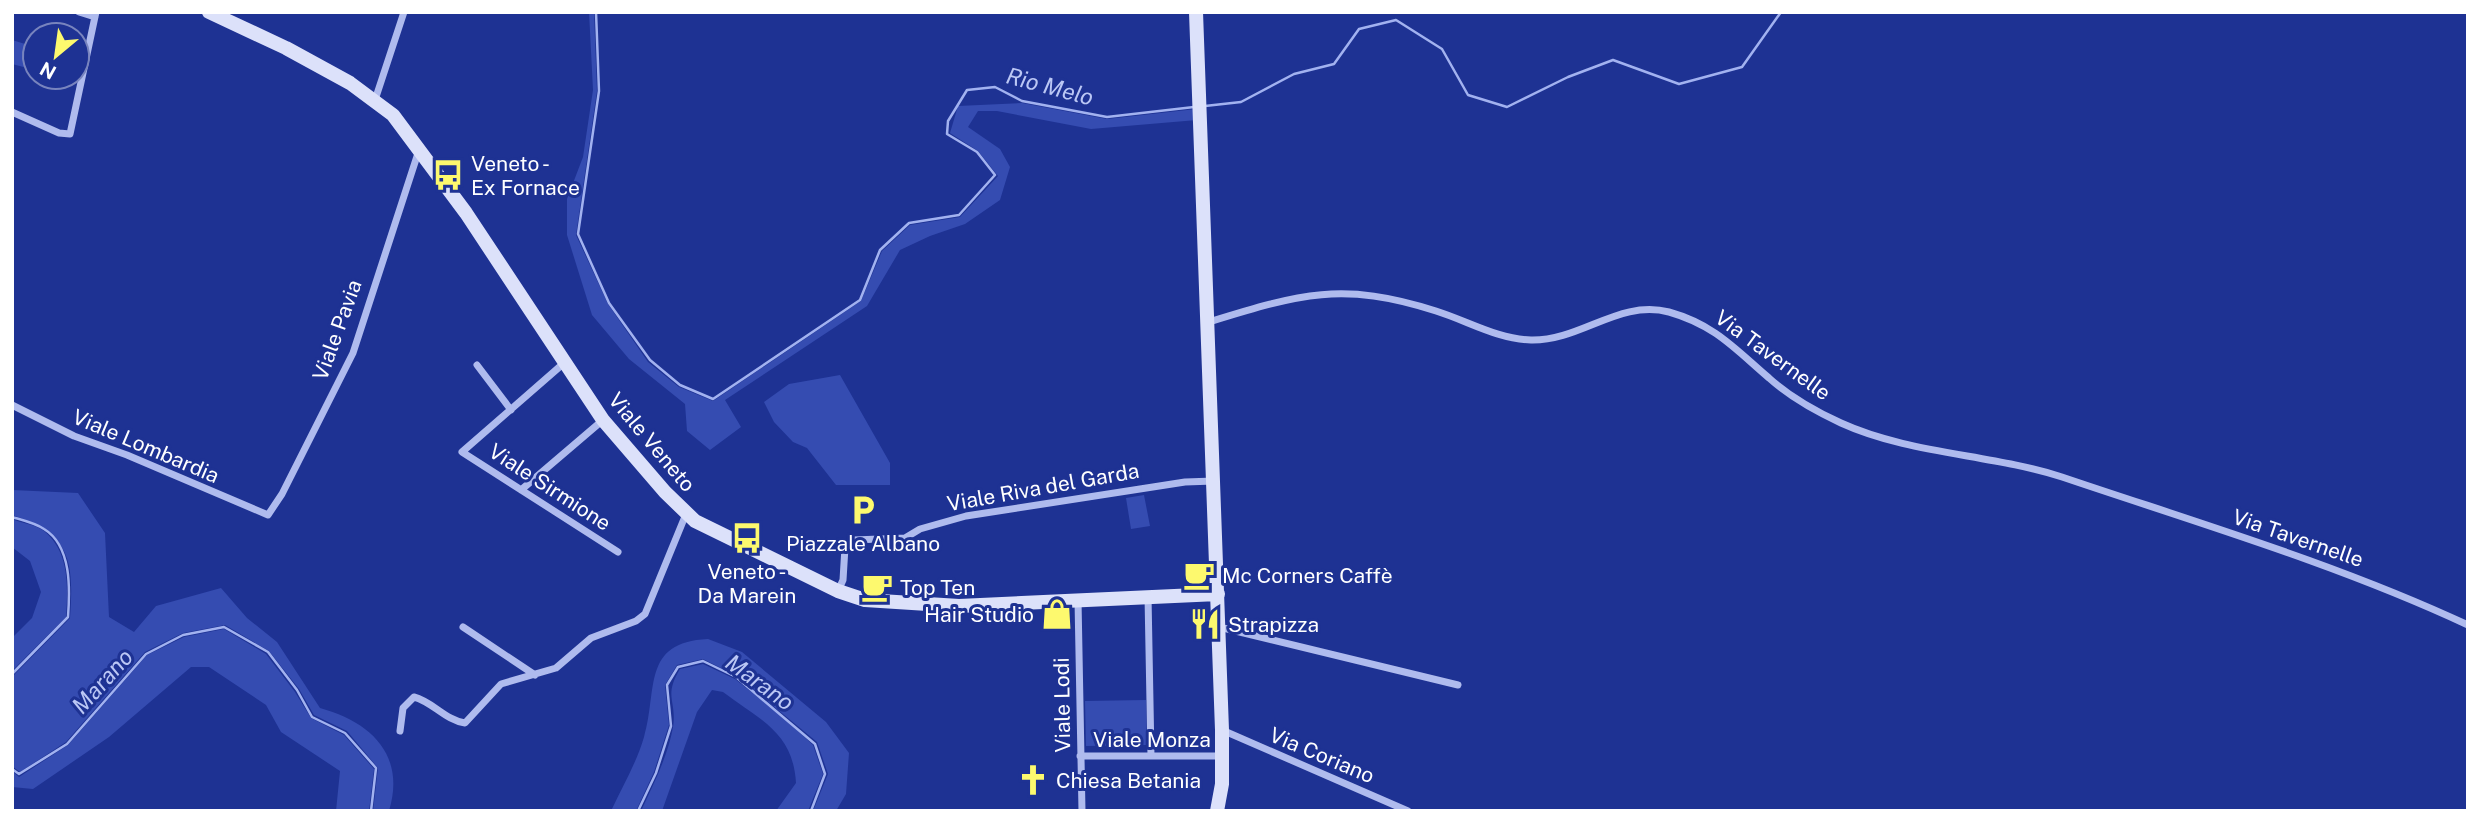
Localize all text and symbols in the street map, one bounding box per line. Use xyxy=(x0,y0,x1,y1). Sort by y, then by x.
north arrow xyxy=(21,21,91,91)
text: N xyxy=(36,58,60,84)
water label: Rio Melo xyxy=(1003,61,1097,111)
place label: Veneto - Ex Fornace xyxy=(471,151,580,200)
bus stop icon: Veneto - Ex Fornace xyxy=(431,158,465,192)
street label: Viale Pavia xyxy=(307,276,367,384)
street label: Via Tavernelle xyxy=(1710,305,1836,405)
street label: Viale Veneto xyxy=(603,387,701,497)
street label: Viale Lombardia xyxy=(69,404,223,488)
street label: Viale Sirmione xyxy=(484,438,616,536)
street label: Viale Riva del Garda xyxy=(945,458,1141,516)
parking icon: Piazzale Albano xyxy=(846,493,880,527)
street label: Via Tavernelle xyxy=(2229,504,2367,572)
bus stop icon: Veneto - Da Marein xyxy=(730,521,764,555)
place label: Piazzale Albano xyxy=(786,531,940,556)
cafe icon: Mc Corners Caffè xyxy=(1182,558,1216,592)
place label: Veneto - Da Marein xyxy=(698,559,796,608)
place label: Mc Corners Caffè xyxy=(1222,563,1393,588)
cafe icon: Top Ten xyxy=(860,570,894,604)
place label: Top Ten xyxy=(900,575,975,600)
shop icon: Hair Studio xyxy=(1040,597,1074,631)
place label: Hair Studio xyxy=(924,602,1034,627)
restaurant icon: Strapizza xyxy=(1188,607,1222,641)
place label: Strapizza xyxy=(1228,612,1319,637)
water label: Marano xyxy=(66,643,138,719)
water label: Marano xyxy=(721,648,799,716)
street label: Viale Lodi xyxy=(1049,657,1075,753)
street label: Via Coriano xyxy=(1266,722,1378,788)
street label: Viale Monza xyxy=(1093,727,1211,752)
church icon: Chiesa Betania xyxy=(1016,763,1050,797)
place label: Chiesa Betania xyxy=(1056,768,1201,793)

